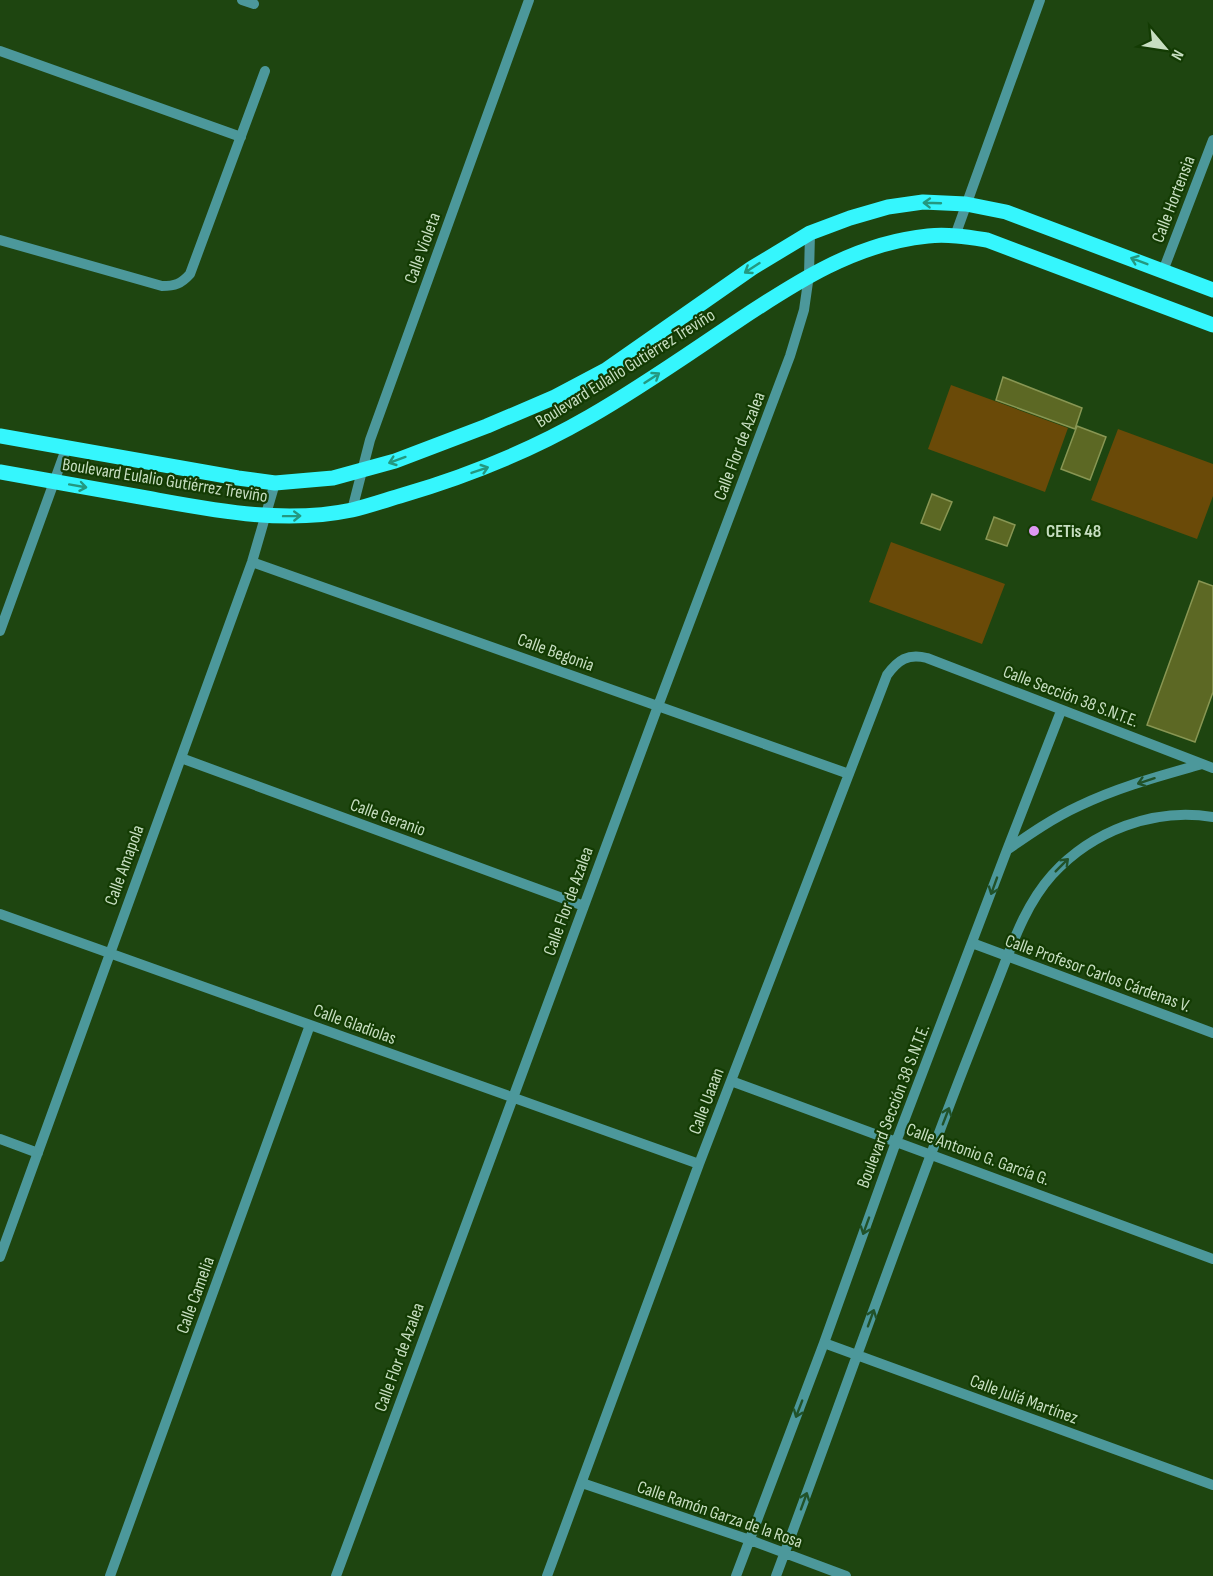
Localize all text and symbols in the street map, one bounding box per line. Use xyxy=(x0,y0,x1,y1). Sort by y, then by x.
north arrow xyxy=(1135,18,1195,78)
text: N xyxy=(1166,46,1187,63)
street label: Calle Hortensia xyxy=(1147,153,1200,246)
one-way arrow xyxy=(923,197,943,208)
street label: Calle Violeta xyxy=(400,210,445,287)
one-way arrow xyxy=(1130,255,1149,266)
one-way arrow xyxy=(744,262,761,274)
street label: Boulevard Eulalio Gutiérrez Treviño xyxy=(532,305,719,432)
one-way arrow xyxy=(643,372,659,384)
street label: Calle Flor de Azalea xyxy=(709,389,770,503)
street label: Boulevard Eulalio Gutiérrez Treviño xyxy=(61,454,269,507)
one-way arrow xyxy=(389,455,407,466)
one-way arrow xyxy=(470,463,489,474)
one-way arrow xyxy=(68,481,88,492)
one-way arrow xyxy=(281,510,301,522)
place label: CETis 48 xyxy=(1046,521,1101,542)
marker: CETis 48 xyxy=(1027,524,1041,538)
street label: Calle Begonia xyxy=(515,629,597,676)
street label: Calle Sección 38 S.N.T.E. xyxy=(1000,661,1142,732)
one-way arrow xyxy=(1137,776,1156,787)
street label: Calle Geranio xyxy=(347,794,428,841)
street label: Calle Amapola xyxy=(100,822,149,908)
street label: Calle Flor de Azalea xyxy=(539,844,598,958)
one-way arrow xyxy=(1055,857,1070,872)
one-way arrow xyxy=(987,876,998,895)
street label: Calle Profesor Carlos Cárdenas V. xyxy=(1002,930,1193,1017)
street label: Calle Gladiolas xyxy=(311,1000,399,1049)
street label: Boulevard Sección 38 S.N.T.E. xyxy=(853,1021,934,1191)
street label: Calle Uaaan xyxy=(684,1065,729,1137)
one-way arrow xyxy=(941,1107,952,1126)
street label: Calle Antonio G. García G. xyxy=(903,1119,1052,1190)
one-way arrow xyxy=(859,1216,870,1235)
street label: Calle Camelia xyxy=(172,1254,219,1336)
street label: Calle Flor de Azalea xyxy=(370,1300,429,1414)
one-way arrow xyxy=(866,1309,877,1328)
street label: Calle Juliá Martínez xyxy=(967,1370,1081,1429)
one-way arrow xyxy=(793,1399,804,1418)
street label: Calle Ramón Garza de la Rosa xyxy=(634,1476,805,1553)
one-way arrow xyxy=(799,1493,810,1511)

